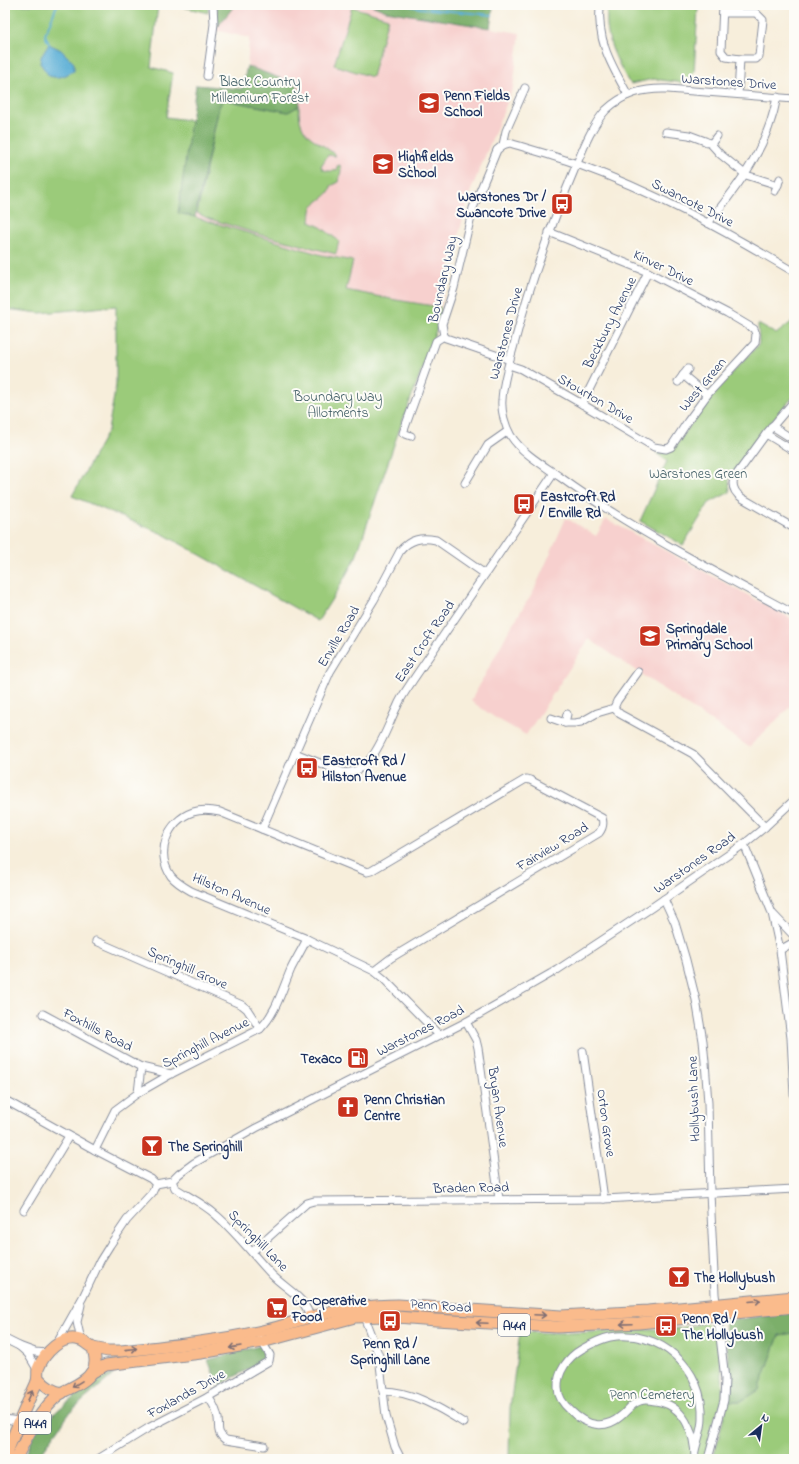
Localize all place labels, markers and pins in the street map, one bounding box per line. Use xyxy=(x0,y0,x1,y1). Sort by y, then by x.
place label: Penn Fields School xyxy=(444,86,510,123)
school or university icon: Penn Fields School xyxy=(416,90,442,116)
place label: Highfields School xyxy=(398,147,454,184)
school or university icon: Highfields School xyxy=(370,151,396,177)
place label: Warstones Dr / Swancote Drive xyxy=(456,187,547,224)
bus stop icon: Warstones Dr / Swancote Drive xyxy=(549,191,575,217)
place label: Eastcroft Rd / Enville Rd xyxy=(539,487,616,524)
bus stop icon: Eastcroft Rd / Enville Rd xyxy=(511,491,537,517)
place label: Springdale Primary School xyxy=(666,619,753,658)
school or university icon: Springdale Primary School xyxy=(637,623,663,649)
place label: Eastcroft Rd / Hilston Avenue xyxy=(322,751,407,788)
bus stop icon: Eastcroft Rd / Hilston Avenue xyxy=(294,755,320,781)
fuel station icon: Texaco xyxy=(345,1045,371,1071)
place label: Texaco xyxy=(300,1049,342,1070)
place label: Penn Christian Centre xyxy=(364,1090,445,1127)
church icon: Penn Christian Centre xyxy=(335,1094,361,1120)
bar icon: The Springhill xyxy=(139,1133,165,1159)
place label: The Springhill xyxy=(168,1137,243,1160)
bar icon: The Hollybush xyxy=(666,1264,692,1290)
place label: The Hollybush xyxy=(694,1268,775,1291)
place label: Co-Operative Food xyxy=(291,1291,367,1328)
supermarket icon: Co-Operative Food xyxy=(264,1295,290,1321)
bus stop icon: Penn Rd / Springhill Lane xyxy=(377,1308,403,1334)
place label: Penn Rd / The Hollybush xyxy=(682,1309,763,1348)
bus stop icon: Penn Rd / The Hollybush xyxy=(653,1313,679,1339)
place label: Penn Rd / Springhill Lane xyxy=(350,1334,430,1373)

